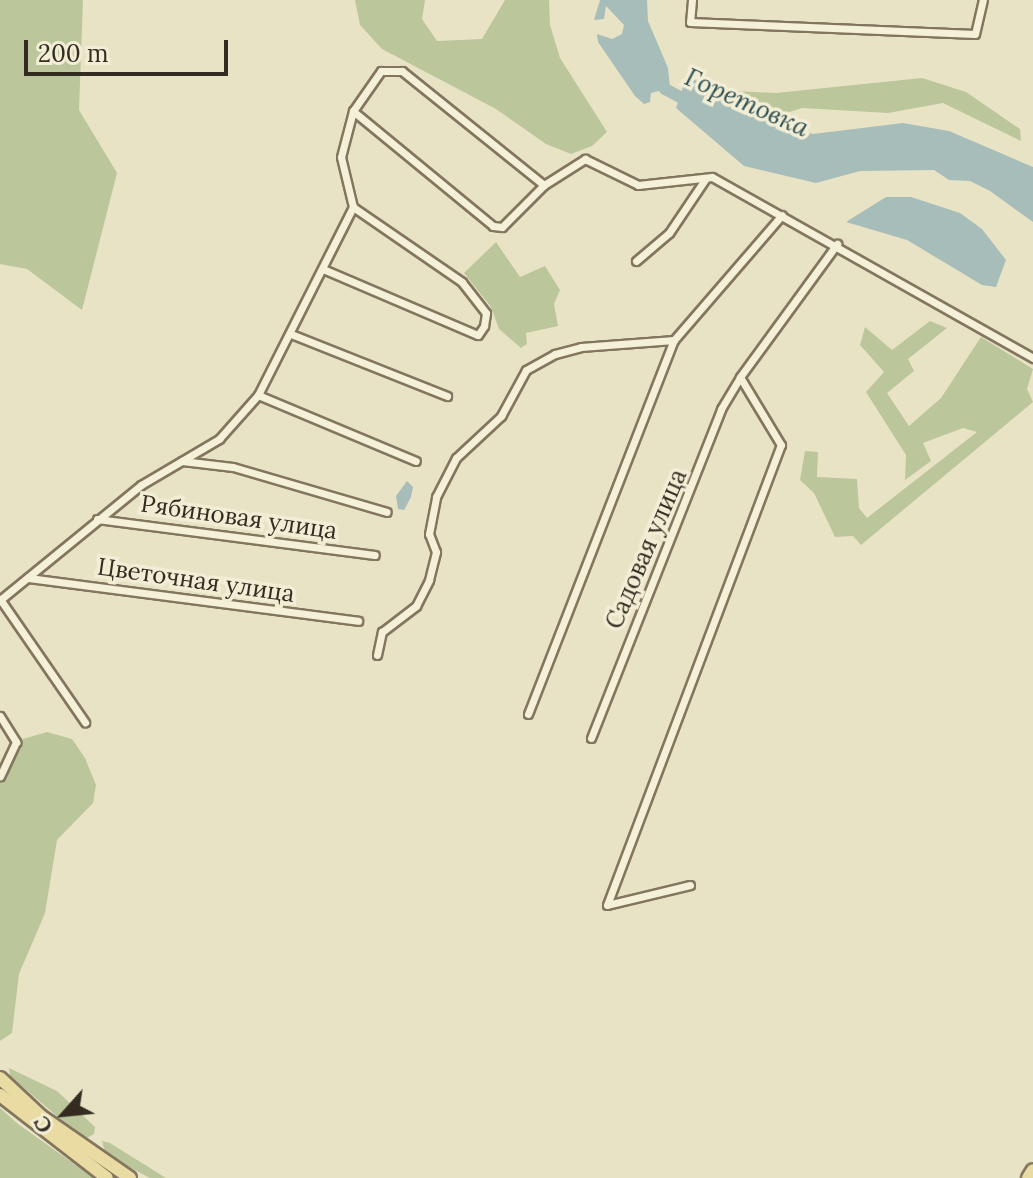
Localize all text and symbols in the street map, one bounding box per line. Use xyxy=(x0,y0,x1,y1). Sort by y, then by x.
scale bar xyxy=(28,24,232,74)
text: 200 m xyxy=(38,38,108,69)
water label: Горетовка xyxy=(680,61,814,143)
street label: Садовая улица xyxy=(599,465,693,633)
street label: Рябиновая улица xyxy=(139,489,339,545)
street label: Цветочная улица xyxy=(96,552,296,608)
north arrow xyxy=(24,1074,104,1154)
text: С xyxy=(27,1112,59,1138)

